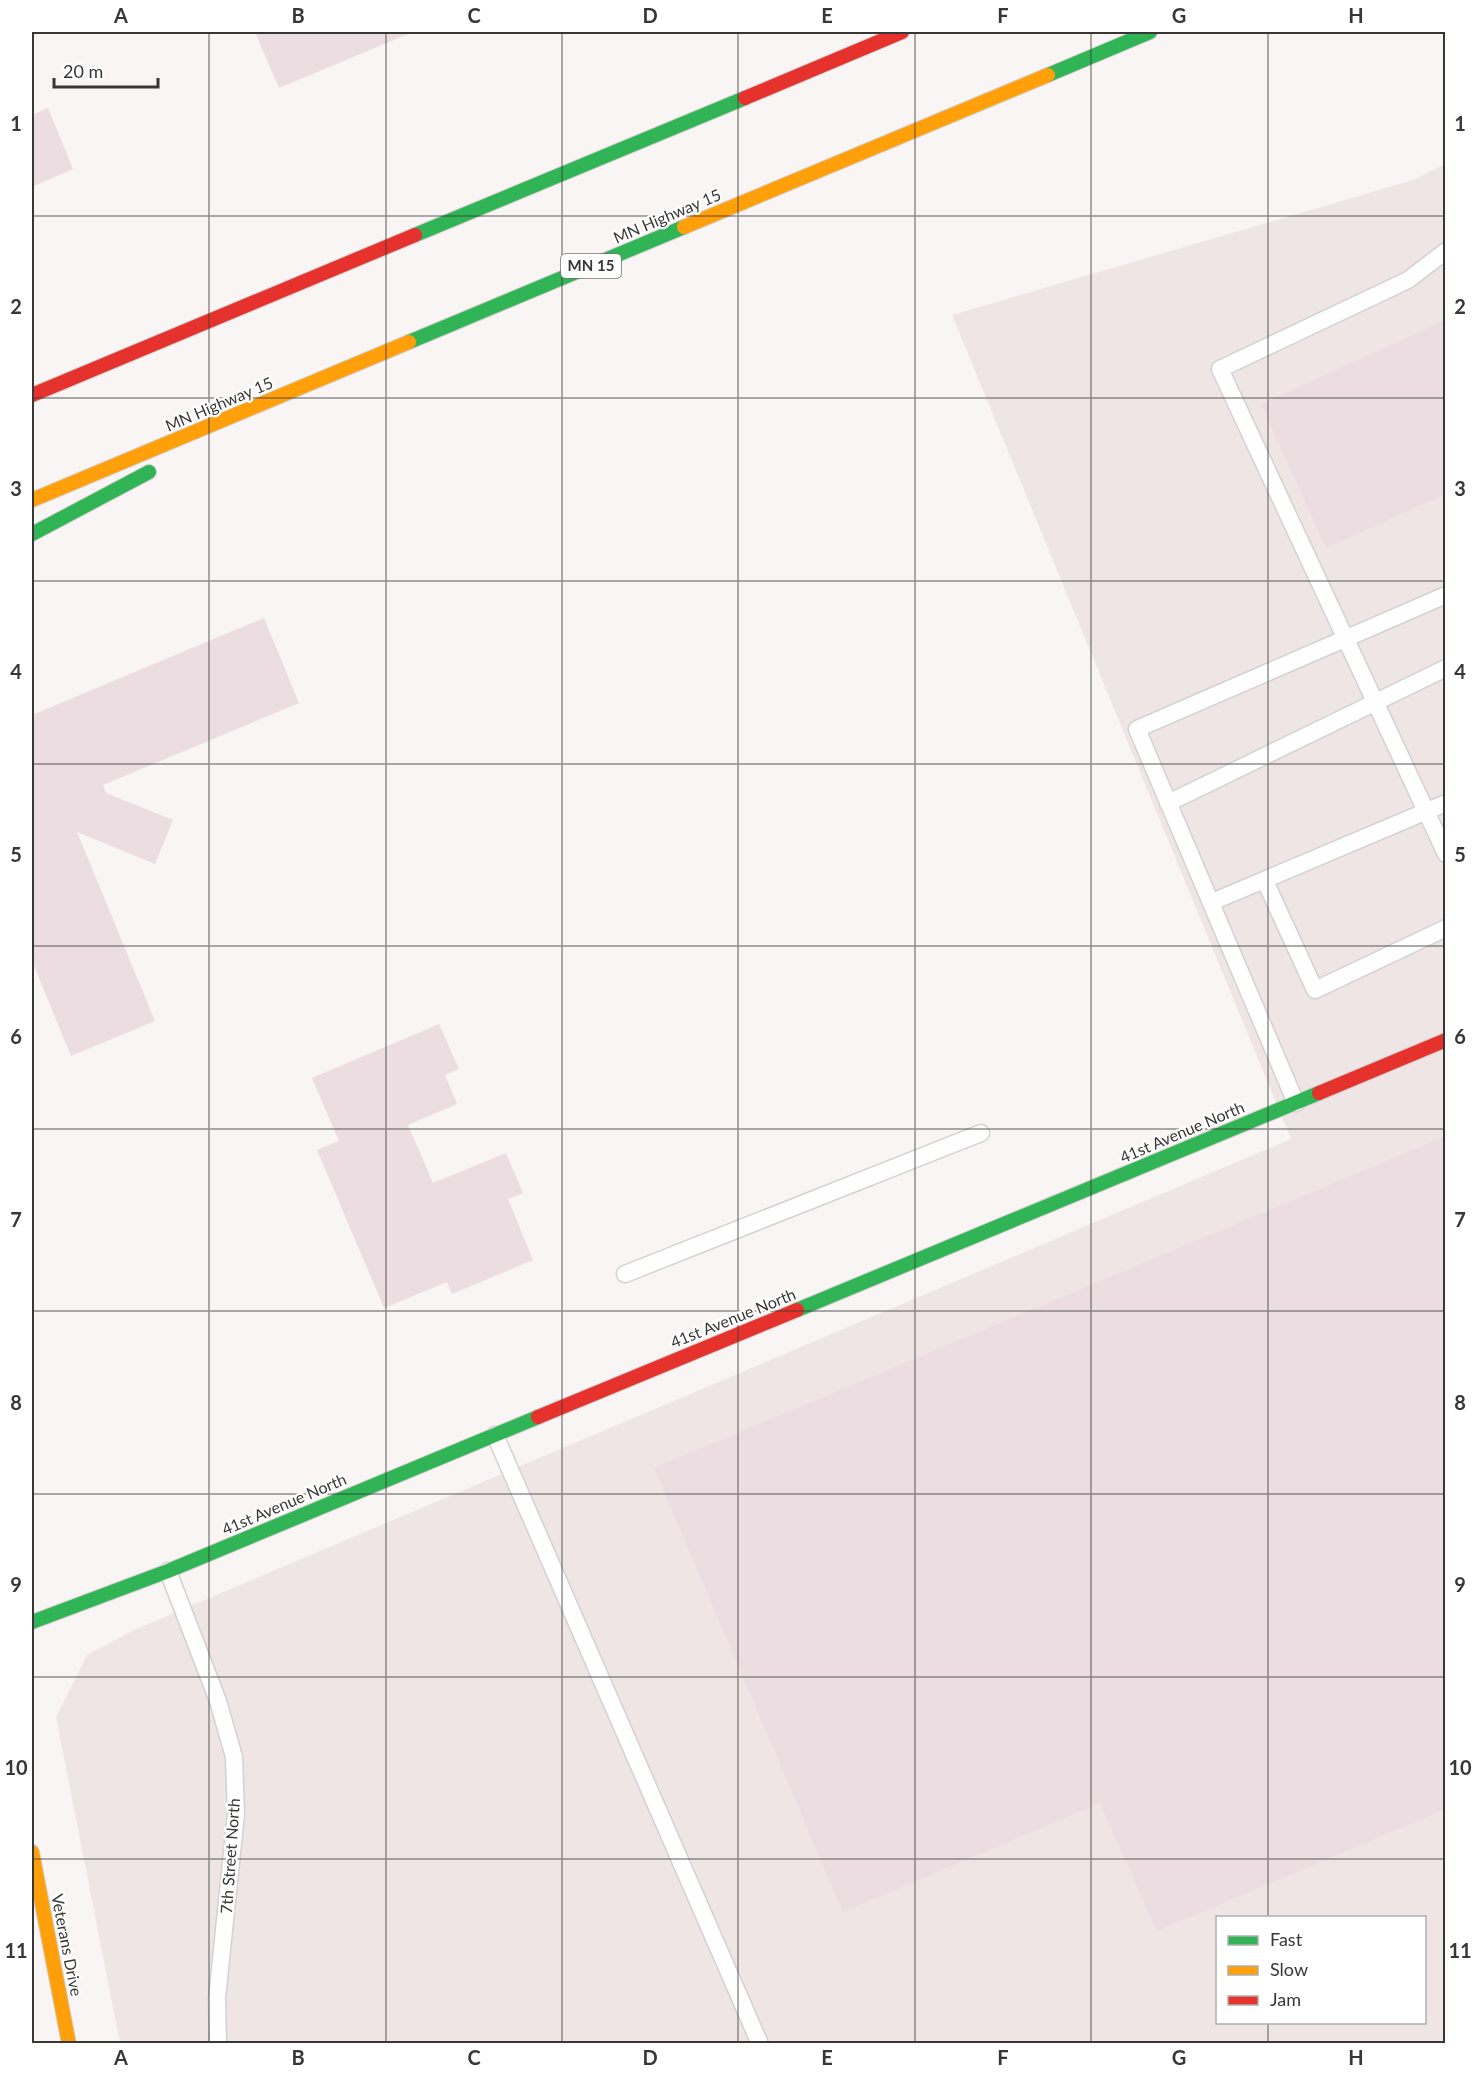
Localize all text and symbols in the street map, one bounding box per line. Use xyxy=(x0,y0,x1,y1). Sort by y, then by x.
text: A xyxy=(113,3,128,27)
text: B xyxy=(291,3,305,27)
text: C xyxy=(467,3,481,27)
text: D xyxy=(642,3,658,27)
text: E xyxy=(821,3,833,27)
text: F xyxy=(997,3,1009,27)
text: G xyxy=(1172,3,1186,27)
text: H xyxy=(1348,3,1364,27)
scale bar xyxy=(54,51,158,89)
text: 20 m xyxy=(63,60,103,82)
text: 1 xyxy=(10,111,22,135)
text: 1 xyxy=(1454,111,1466,135)
street label: MN Highway 15 xyxy=(610,184,723,247)
road number: MN 15 xyxy=(561,254,621,278)
text: 2 xyxy=(10,294,22,318)
text: 2 xyxy=(1454,294,1466,318)
street label: MN Highway 15 xyxy=(162,372,275,435)
text: 3 xyxy=(10,476,22,500)
text: 3 xyxy=(1454,476,1466,500)
text: 4 xyxy=(10,659,22,683)
text: 4 xyxy=(1454,659,1466,683)
text: 5 xyxy=(10,842,22,866)
text: 5 xyxy=(1454,842,1466,866)
text: 6 xyxy=(10,1024,22,1048)
text: 6 xyxy=(1454,1024,1466,1048)
street label: 41st Avenue North xyxy=(1117,1097,1247,1166)
text: 7 xyxy=(10,1207,22,1231)
text: 7 xyxy=(1454,1207,1466,1231)
street label: 41st Avenue North xyxy=(667,1284,798,1351)
text: 8 xyxy=(10,1390,22,1414)
text: 8 xyxy=(1454,1390,1466,1414)
street label: 41st Avenue North xyxy=(219,1469,349,1538)
text: 9 xyxy=(10,1572,22,1596)
text: 9 xyxy=(1454,1572,1466,1596)
text: 10 xyxy=(4,1755,28,1779)
text: 10 xyxy=(1448,1755,1472,1779)
street label: 7th Street North xyxy=(216,1798,243,1914)
street label: Veterans Drive xyxy=(48,1892,87,1998)
legend xyxy=(1216,1916,1426,2024)
text: Fast xyxy=(1270,1928,1303,1950)
text: 11 xyxy=(4,1938,28,1962)
text: 11 xyxy=(1448,1938,1472,1962)
text: Slow xyxy=(1270,1958,1308,1980)
text: Jam xyxy=(1270,1988,1301,2010)
text: A xyxy=(113,2045,128,2069)
text: B xyxy=(291,2045,305,2069)
text: C xyxy=(467,2045,481,2069)
text: D xyxy=(642,2045,658,2069)
text: E xyxy=(821,2045,833,2069)
text: F xyxy=(997,2045,1009,2069)
text: G xyxy=(1172,2045,1186,2069)
text: H xyxy=(1348,2045,1364,2069)

